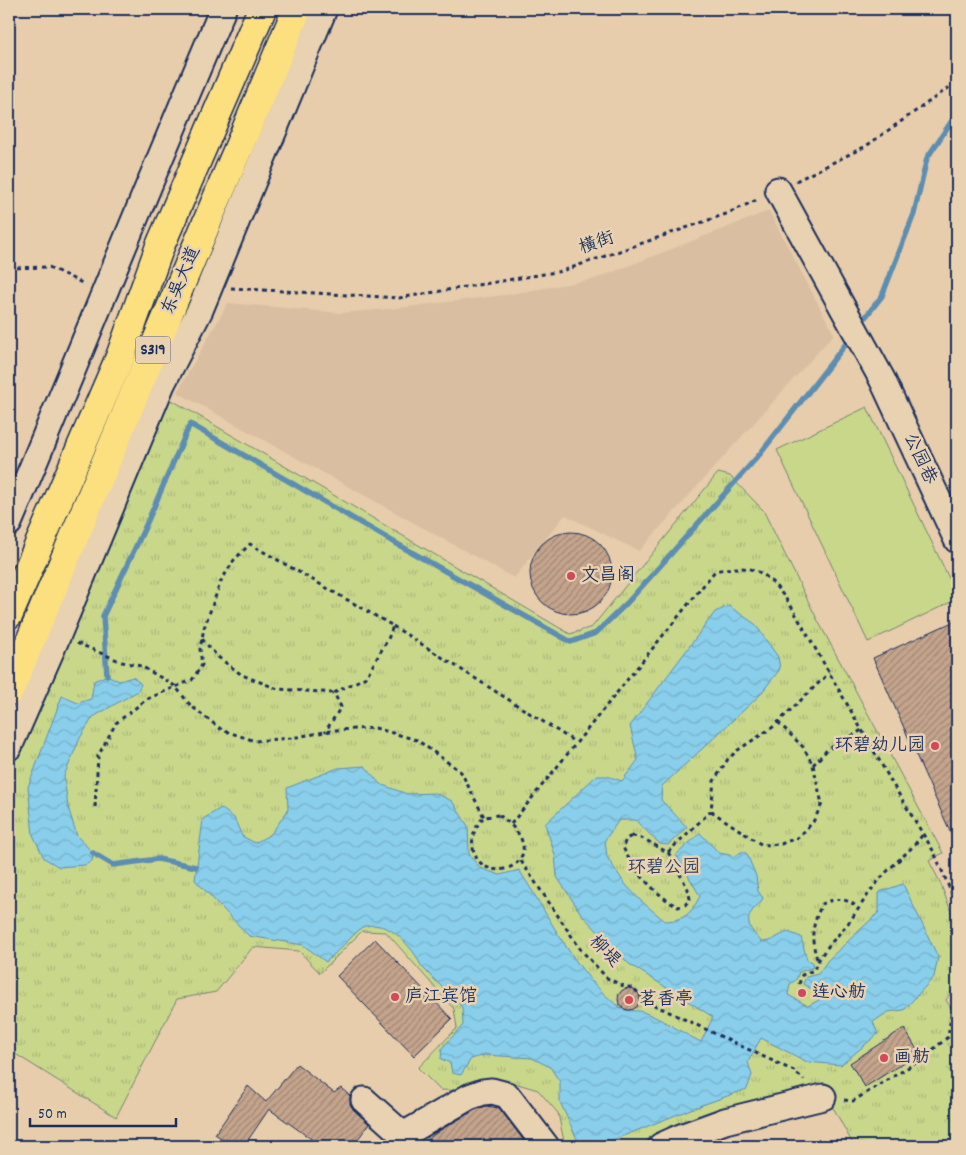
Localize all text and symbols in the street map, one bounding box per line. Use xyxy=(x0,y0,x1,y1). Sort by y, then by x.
street label: 横街 xyxy=(576,226,618,262)
street label: 东吴大道 xyxy=(156,243,208,319)
road number: S319 xyxy=(136,336,170,364)
street label: 公园巷 xyxy=(896,429,942,489)
place label: 文昌阁 xyxy=(581,564,635,589)
marker: 文昌阁 xyxy=(565,570,577,582)
place label: 环碧幼儿园 xyxy=(835,734,925,759)
marker: 环碧幼儿园 xyxy=(929,740,941,752)
park label: 环碧公园 xyxy=(628,856,700,881)
street label: 柳堤 xyxy=(583,930,625,974)
place label: 连心舫 xyxy=(812,981,866,1006)
place label: 庐江宾馆 xyxy=(405,985,477,1010)
marker: 连心舫 xyxy=(796,987,808,999)
place label: 茗香亭 xyxy=(639,988,693,1013)
marker: 庐江宾馆 xyxy=(389,991,401,1003)
marker: 茗香亭 xyxy=(623,994,635,1006)
place label: 画舫 xyxy=(894,1046,930,1071)
marker: 画舫 xyxy=(878,1052,890,1064)
scale bar xyxy=(30,1095,176,1127)
text: 50 m xyxy=(38,1104,67,1126)

